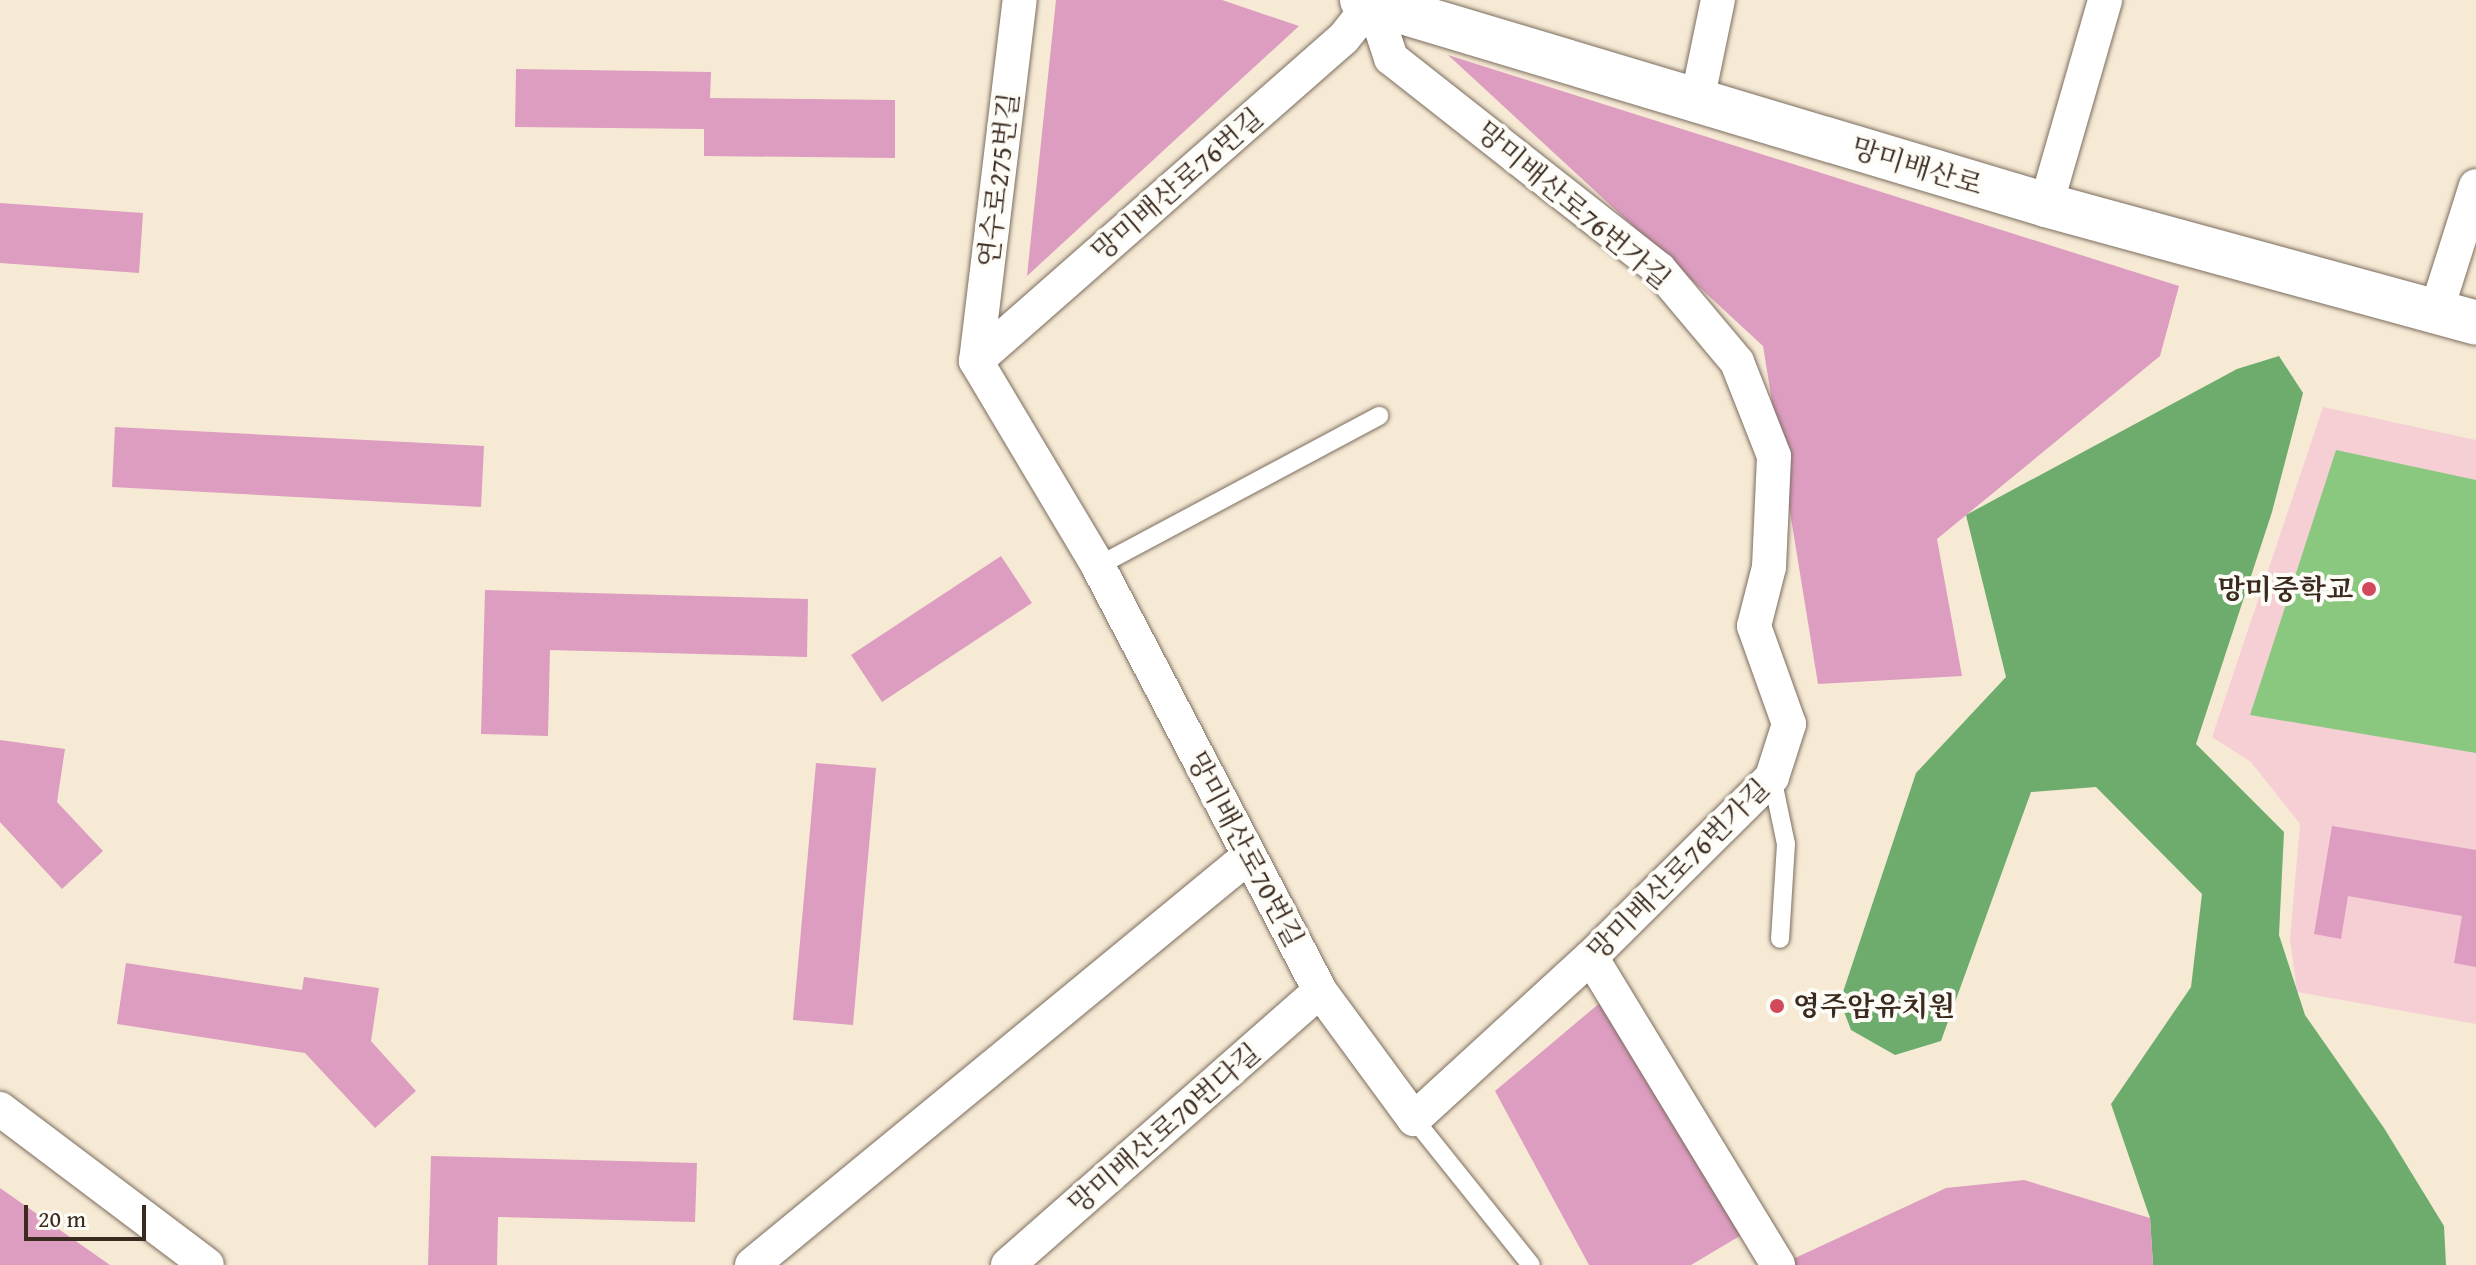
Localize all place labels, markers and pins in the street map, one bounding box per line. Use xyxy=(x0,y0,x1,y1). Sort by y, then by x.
place label: 망미중학교 xyxy=(2218,572,2353,606)
marker: 망미중학교 xyxy=(2360,580,2378,598)
place label: 영주암유치원 xyxy=(1793,989,1955,1023)
marker: 영주암유치원 xyxy=(1768,997,1786,1015)

